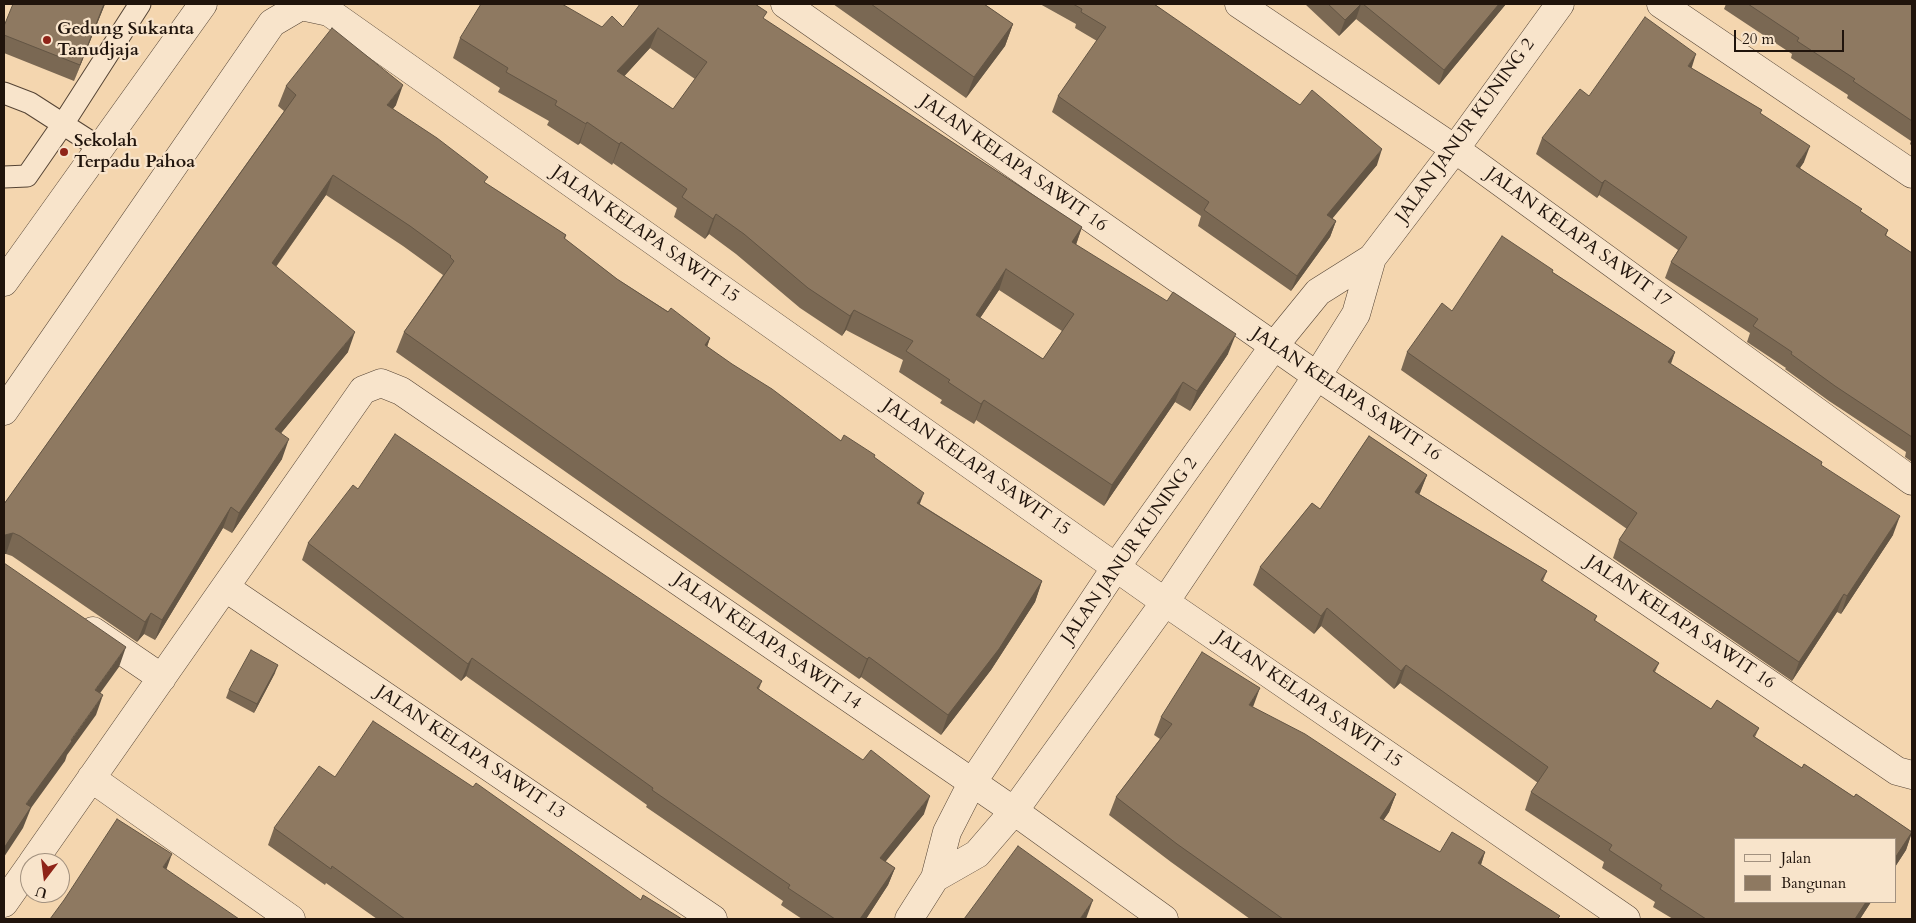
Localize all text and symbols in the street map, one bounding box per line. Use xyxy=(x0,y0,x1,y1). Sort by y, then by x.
place label: Gedung Sukanta Tanudjaja xyxy=(57,19,194,62)
scale bar xyxy=(1736,20,1846,52)
text: 20 m xyxy=(1742,29,1774,49)
marker: Gedung Sukanta Tanudjaja xyxy=(41,34,53,46)
street label: JALAN JANUR KUNING 2 xyxy=(1392,35,1540,227)
street label: JALAN KELAPA SAWIT 16 xyxy=(915,91,1111,237)
place label: Sekolah Terpadu Pahoa xyxy=(74,131,195,173)
marker: Sekolah Terpadu Pahoa xyxy=(58,146,70,158)
street label: JALAN KELAPA SAWIT 15 xyxy=(547,162,743,308)
street label: JALAN KELAPA SAWIT 17 xyxy=(1481,164,1675,312)
street label: JALAN KELAPA SAWIT 16 xyxy=(1247,324,1445,466)
street label: JALAN KELAPA SAWIT 15 xyxy=(878,395,1074,541)
street label: JALAN JANUR KUNING 2 xyxy=(1057,454,1203,648)
street label: JALAN KELAPA SAWIT 16 xyxy=(1581,552,1779,694)
street label: JALAN KELAPA SAWIT 14 xyxy=(669,569,865,715)
street label: JALAN KELAPA SAWIT 15 xyxy=(1210,627,1406,773)
street label: JALAN KELAPA SAWIT 13 xyxy=(371,682,569,824)
legend xyxy=(1734,838,1896,903)
text: Jalan xyxy=(1781,848,1811,868)
north arrow xyxy=(20,853,70,903)
text: Bangunan xyxy=(1781,873,1846,893)
text: U xyxy=(33,881,49,903)

